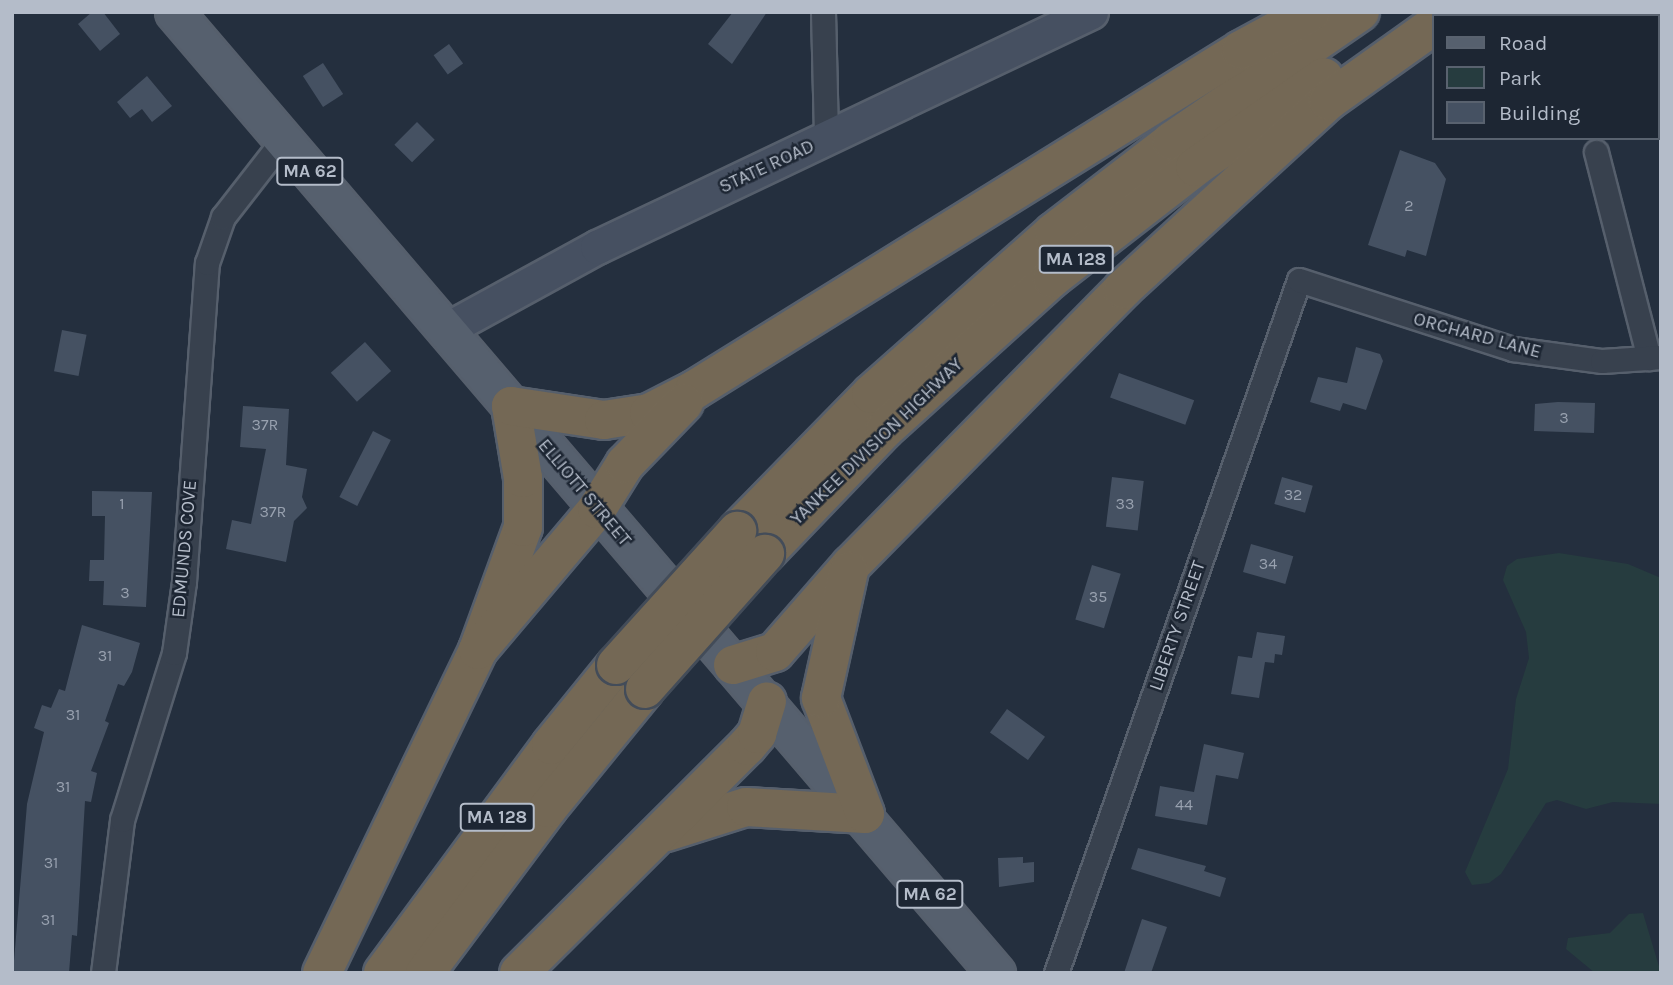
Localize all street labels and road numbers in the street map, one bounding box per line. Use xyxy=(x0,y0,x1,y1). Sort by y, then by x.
street label: STATE ROAD xyxy=(716,135,818,199)
road number: MA 62 xyxy=(275,156,345,186)
road number: MA 128 xyxy=(1038,244,1114,274)
street label: ORCHARD LANE xyxy=(1411,308,1543,364)
street label: YANKEE DIVISION HIGHWAY xyxy=(786,354,968,530)
street label: ELLIOTT STREET xyxy=(533,435,635,551)
street label: EDMUNDS COVE xyxy=(168,479,202,619)
street label: LIBERTY STREET xyxy=(1145,558,1211,694)
road number: MA 128 xyxy=(458,802,536,832)
road number: MA 62 xyxy=(895,880,965,908)

